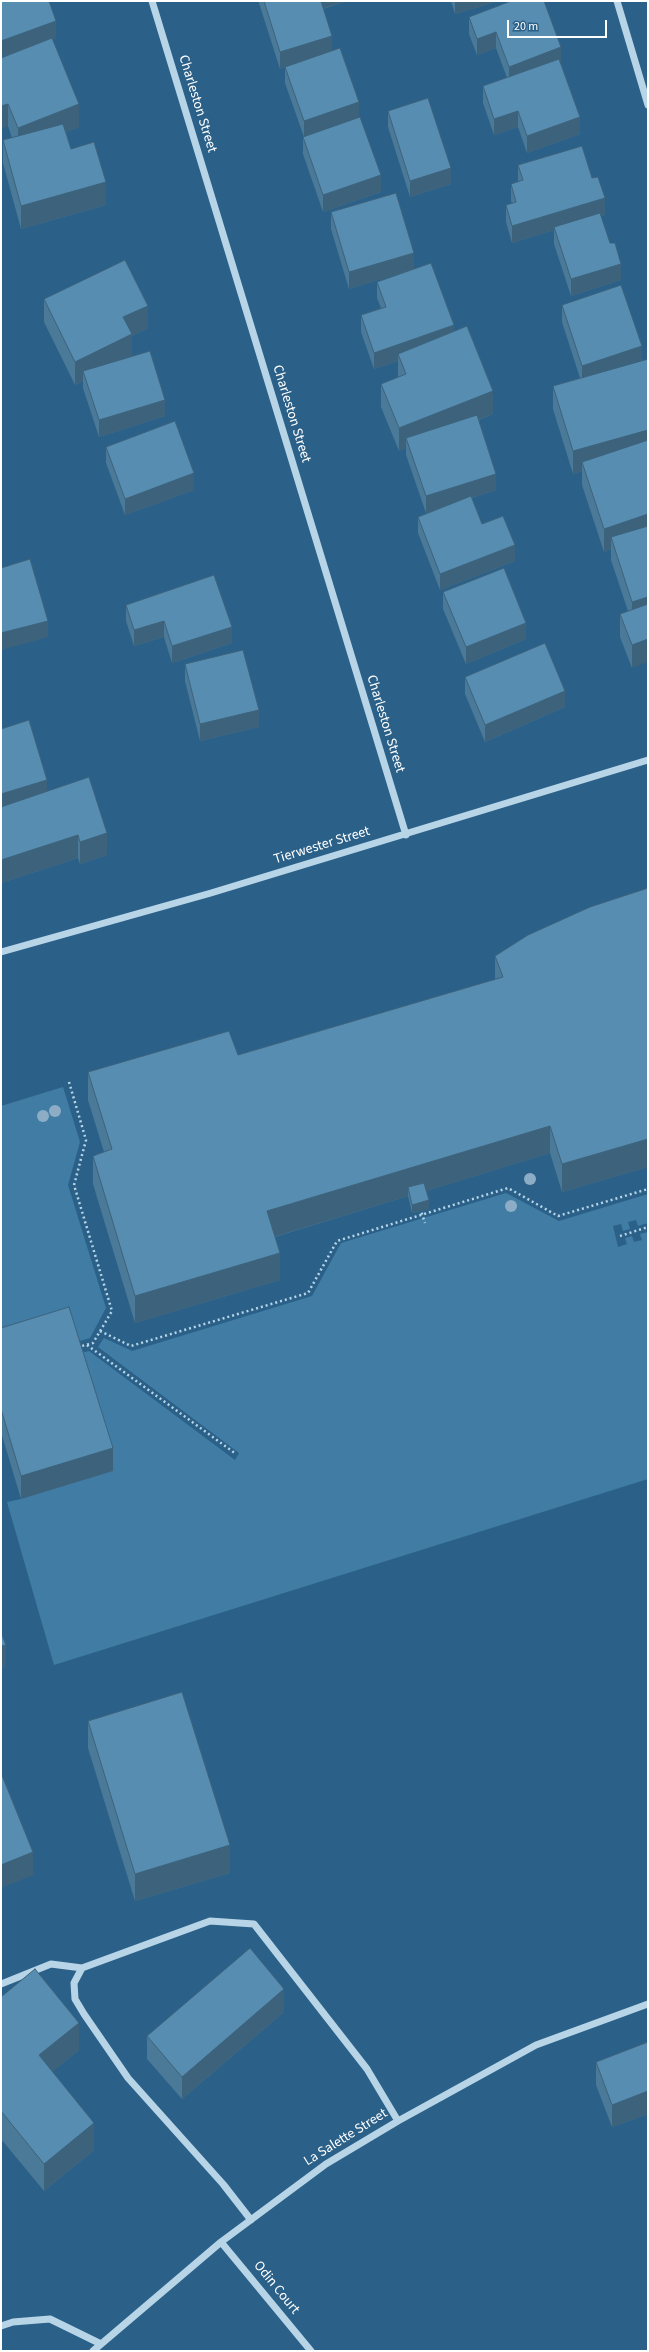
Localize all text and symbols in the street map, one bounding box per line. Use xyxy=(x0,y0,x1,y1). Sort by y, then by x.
scale bar xyxy=(509,12,609,38)
text: 20 m xyxy=(514,18,538,35)
street label: Charleston Street xyxy=(174,53,220,155)
street label: Charleston Street xyxy=(268,363,314,465)
street label: Charleston Street xyxy=(362,673,408,775)
street label: Tierwester Street xyxy=(272,823,372,869)
street label: La Salette Street xyxy=(301,2106,391,2170)
street label: Odin Court xyxy=(249,2258,303,2318)

